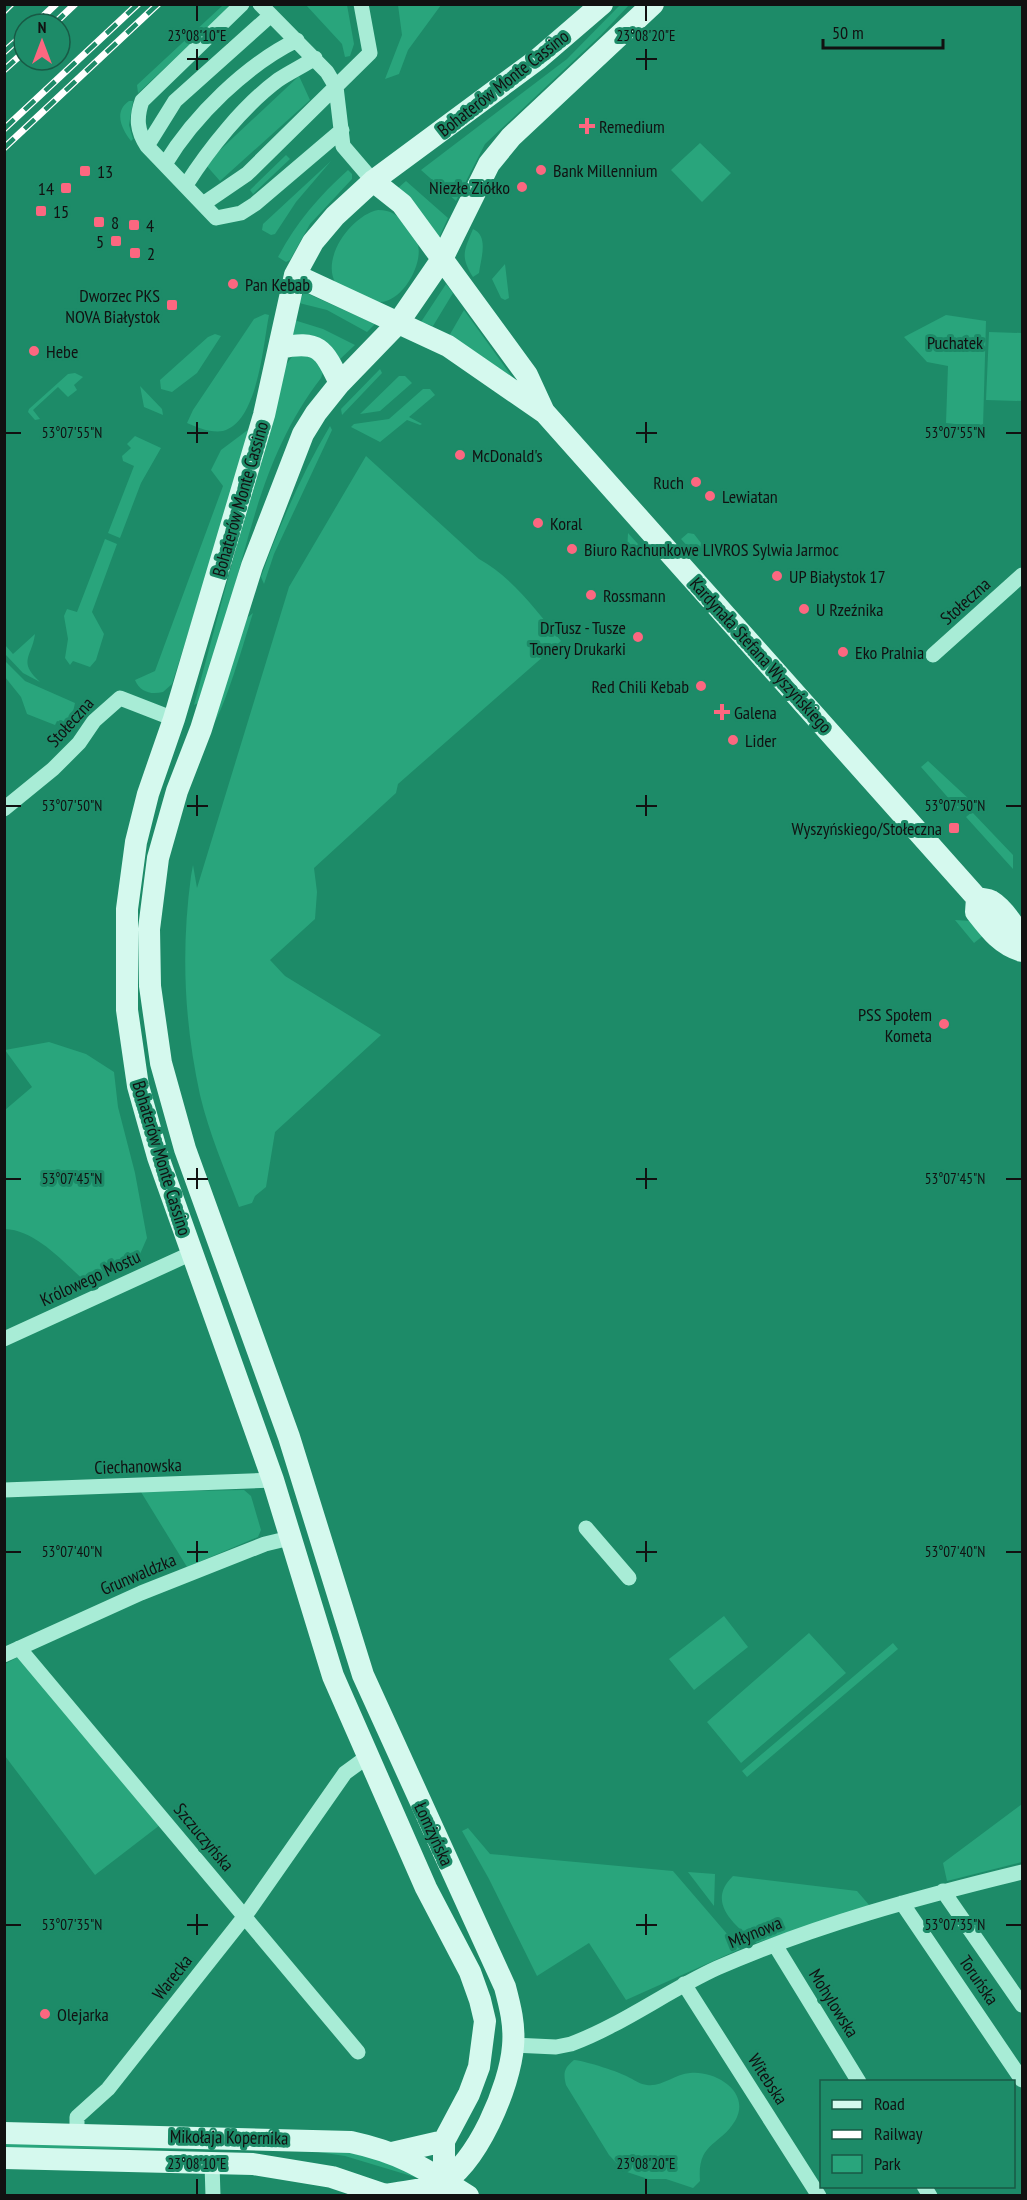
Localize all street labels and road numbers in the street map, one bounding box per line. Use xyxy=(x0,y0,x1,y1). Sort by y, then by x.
street label: Bohaterów Monte Cassino xyxy=(433,24,573,141)
street label: Bohaterów Monte Cassino xyxy=(207,419,273,579)
street label: Kardynała Stefana Wyszyńskiego xyxy=(685,572,837,738)
street label: Stołeczna xyxy=(935,573,995,629)
street label: Stołeczna xyxy=(42,692,98,752)
street label: Bohaterów Monte Cassino xyxy=(128,1078,197,1238)
street label: Królowego Mostu xyxy=(36,1245,144,1311)
street label: Ciechanowska xyxy=(94,1453,182,1479)
street label: Grunwaldzka xyxy=(97,1548,179,1600)
street label: Szczuczyńska xyxy=(169,1798,239,1876)
street label: Łomżyńska xyxy=(409,1799,459,1869)
street label: Młynowa xyxy=(725,1911,785,1953)
street label: Warecka xyxy=(147,1950,197,2004)
street label: Toruńska xyxy=(954,1951,1004,2009)
street label: Mohylowska xyxy=(804,1964,864,2042)
street label: Witebska xyxy=(743,2049,793,2109)
street label: Mikołaja Kopernika xyxy=(170,2124,288,2150)

